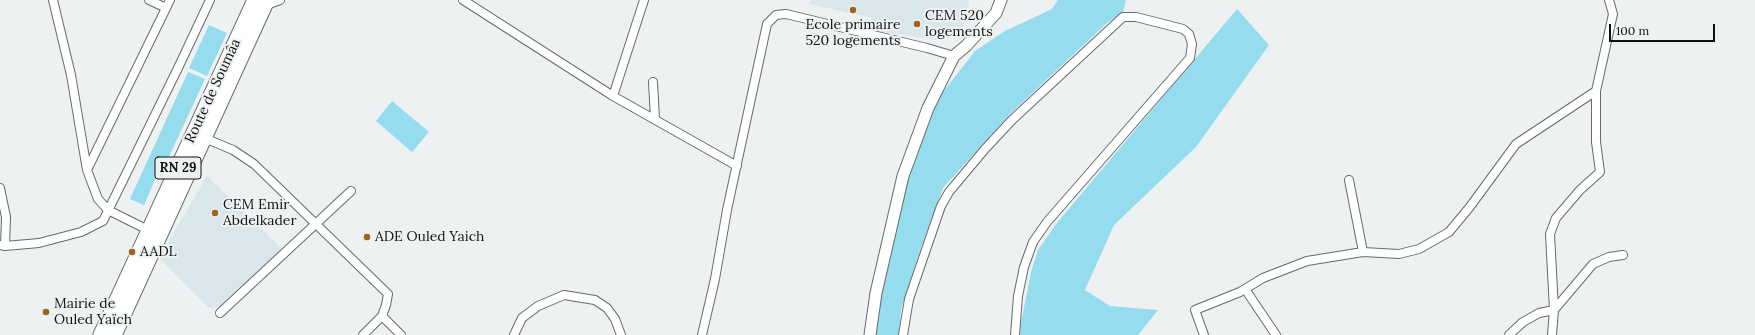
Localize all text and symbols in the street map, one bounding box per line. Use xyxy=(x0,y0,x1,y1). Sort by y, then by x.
marker: Ecole primaire 520 logements xyxy=(848,5,858,15)
place label: CEM 520 logements xyxy=(925,8,993,40)
scale bar xyxy=(1611,16,1717,42)
place label: Ecole primaire 520 logements xyxy=(805,17,901,50)
marker: CEM 520 logements xyxy=(912,19,922,29)
text: 100 m xyxy=(1616,23,1649,38)
street label: Route de Soumâa xyxy=(182,36,244,146)
road number: RN 29 xyxy=(155,157,201,179)
place label: CEM Emir Abdelkader xyxy=(223,197,296,230)
marker: CEM Emir Abdelkader xyxy=(210,208,220,218)
place label: ADE Ouled Yaich xyxy=(375,229,484,245)
marker: ADE Ouled Yaich xyxy=(362,232,372,242)
place label: AADL xyxy=(140,244,177,260)
marker: AADL xyxy=(127,247,137,257)
place label: Mairie de Ouled Yaïch xyxy=(54,296,132,328)
marker: Mairie de Ouled Yaïch xyxy=(41,307,51,317)

